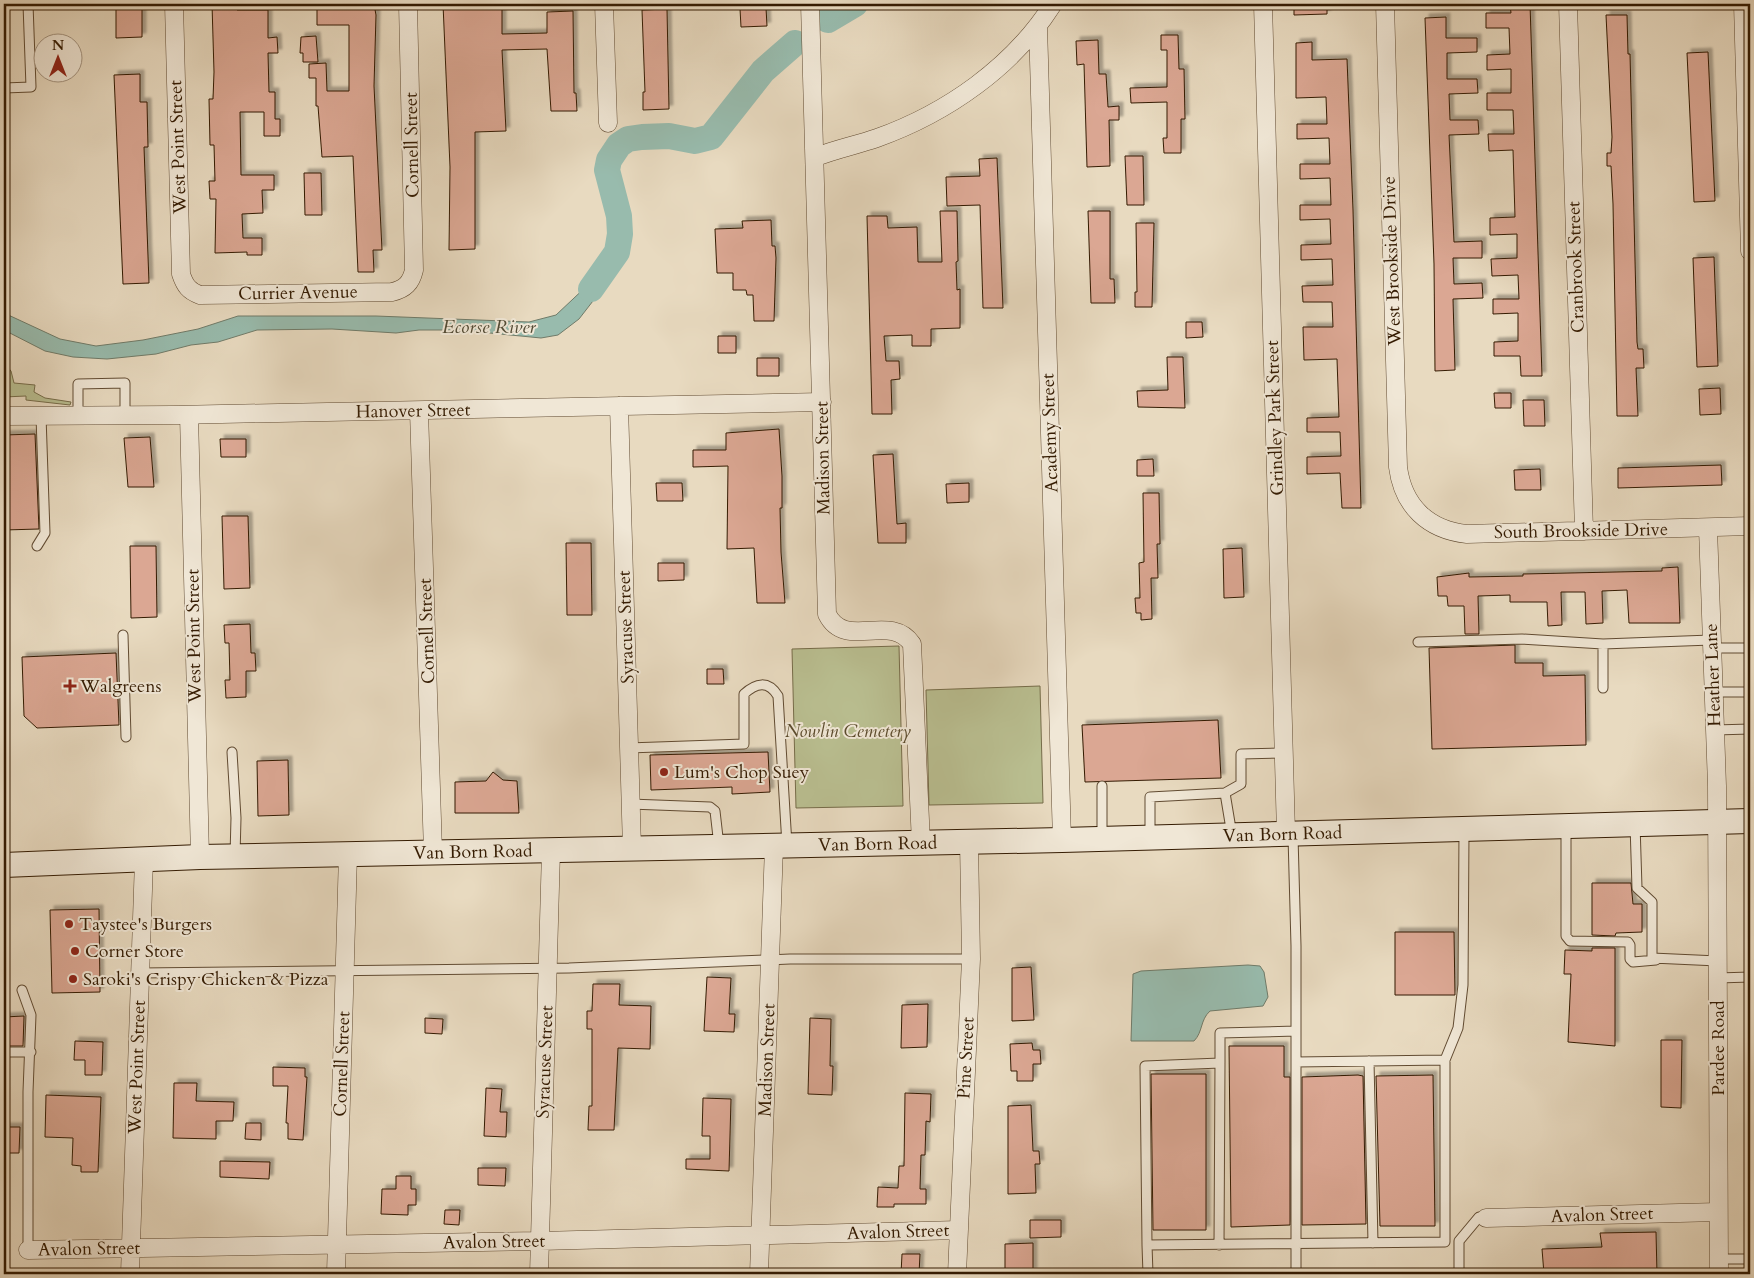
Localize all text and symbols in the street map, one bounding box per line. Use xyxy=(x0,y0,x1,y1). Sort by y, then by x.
north arrow xyxy=(32,32,82,82)
text: N xyxy=(52,36,64,55)
street label: West Point Street xyxy=(163,79,193,215)
street label: Cornell Street xyxy=(399,92,425,198)
street label: West Brookside Drive xyxy=(1377,176,1407,347)
street label: Cranbrook Street xyxy=(1561,200,1591,333)
street label: Currier Avenue xyxy=(238,279,358,307)
water label: Ecorse River xyxy=(442,314,537,340)
street label: Grindley Park Street xyxy=(1260,340,1290,496)
street label: Academy Street xyxy=(1035,373,1065,493)
street label: Hanover Street xyxy=(355,397,471,424)
street label: Madison Street xyxy=(810,401,836,515)
street label: South Brookside Drive xyxy=(1494,517,1668,545)
street label: West Point Street xyxy=(180,568,208,704)
street label: Syracuse Street xyxy=(612,570,640,684)
street label: Cornell Street xyxy=(413,577,441,684)
street label: Heather Lane xyxy=(1699,623,1727,727)
place label: Walgreens xyxy=(79,674,162,699)
marker: Walgreens xyxy=(64,680,76,692)
park label: Nowlin Cemetery xyxy=(785,719,911,744)
place label: Lum's Chop Suey xyxy=(674,760,810,785)
marker: Lum's Chop Suey xyxy=(658,766,670,778)
street label: Van Born Road xyxy=(1223,820,1343,848)
street label: Van Born Road xyxy=(818,830,938,857)
street label: Van Born Road xyxy=(413,838,533,865)
place label: Taystee's Burgers xyxy=(79,912,212,937)
marker: Taystee's Burgers xyxy=(63,918,75,930)
place label: Corner Store xyxy=(85,939,184,964)
marker: Corner Store xyxy=(69,945,81,957)
place label: Saroki's Crispy Chicken & Pizza xyxy=(83,967,329,992)
marker: Saroki's Crispy Chicken & Pizza xyxy=(67,973,79,985)
street label: West Point Street xyxy=(122,999,152,1135)
street label: Pardee Road xyxy=(1706,1000,1731,1096)
street label: Madison Street xyxy=(753,1003,781,1117)
street label: Syracuse Street xyxy=(531,1005,559,1119)
street label: Cornell Street xyxy=(328,1010,356,1117)
street label: Pine Street xyxy=(951,1016,981,1100)
street label: Avalon Street xyxy=(1550,1201,1654,1229)
street label: Avalon Street xyxy=(846,1218,950,1246)
street label: Avalon Street xyxy=(443,1229,546,1255)
street label: Avalon Street xyxy=(38,1236,141,1262)

